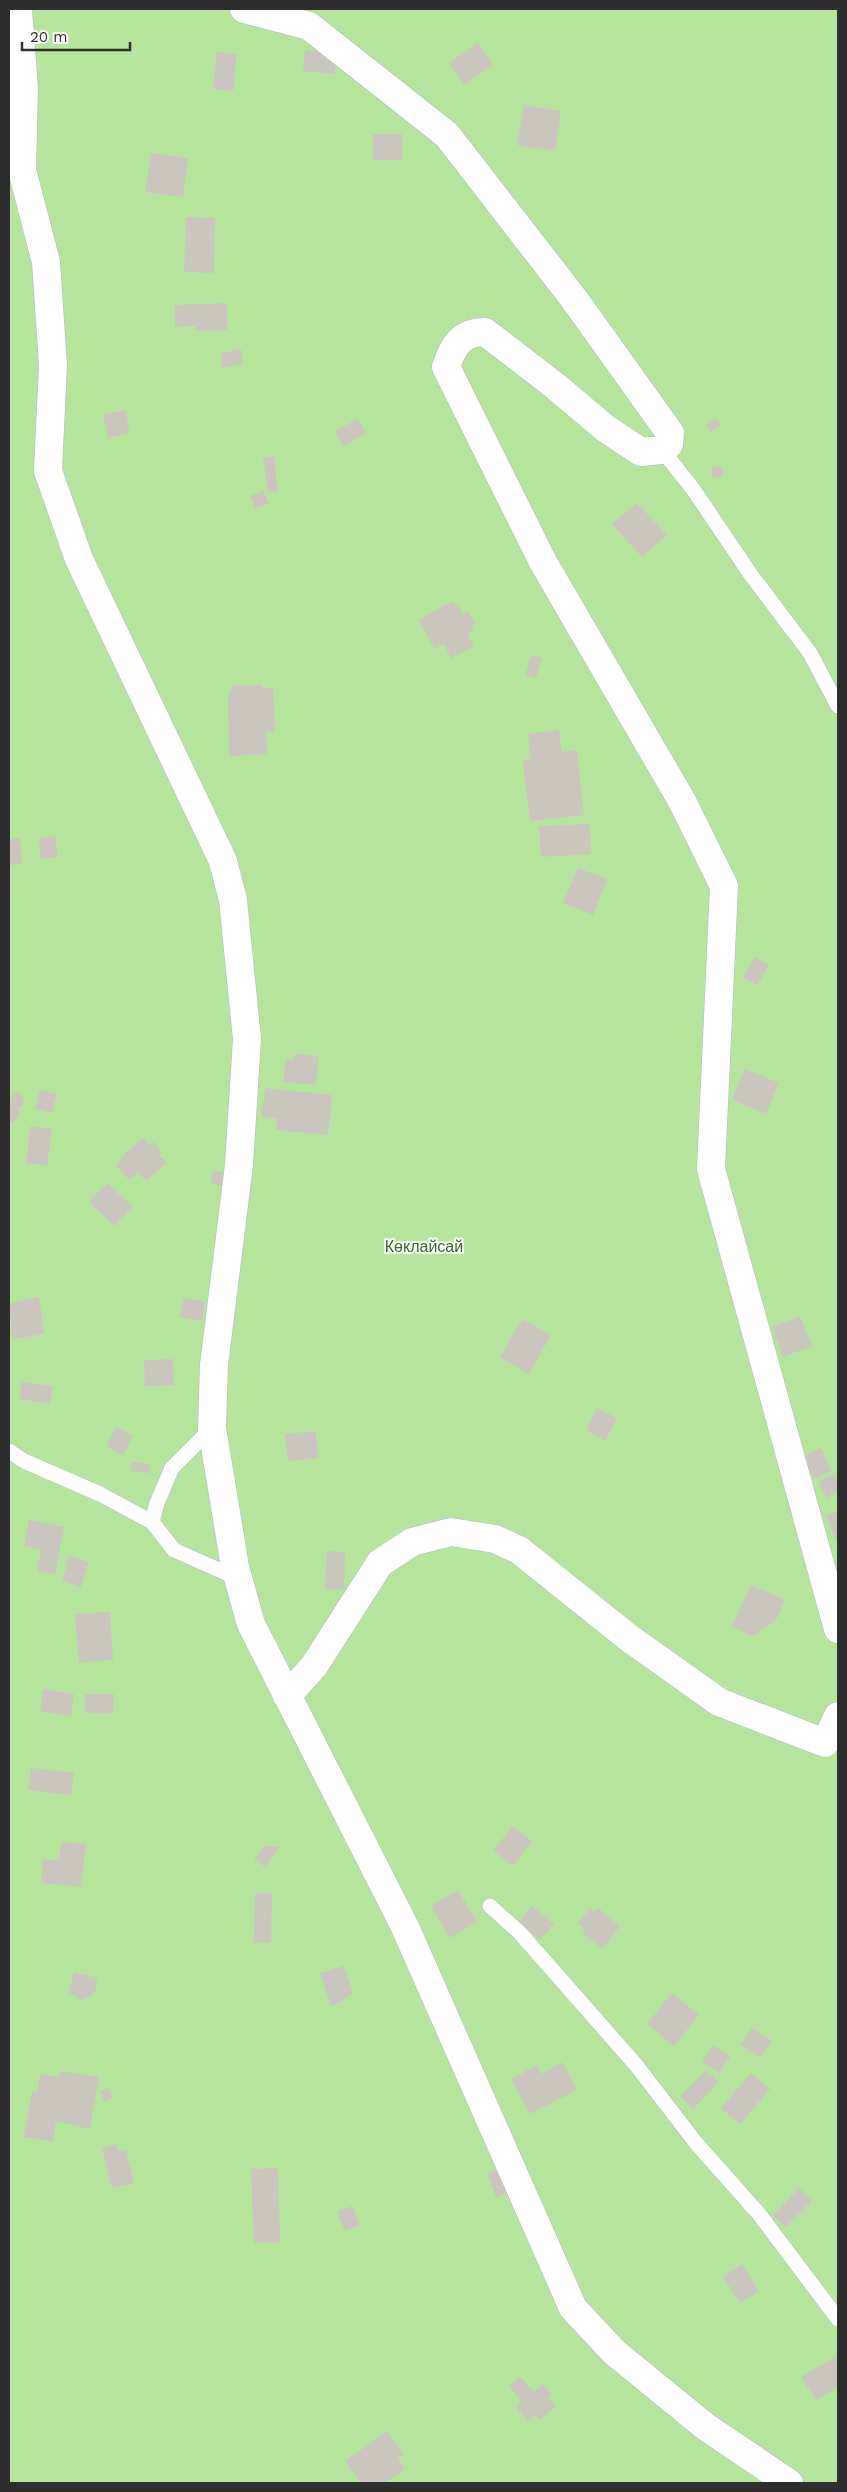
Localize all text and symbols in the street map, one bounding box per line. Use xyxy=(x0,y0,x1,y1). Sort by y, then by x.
scale bar xyxy=(22,20,130,52)
text: 20 m xyxy=(30,28,68,46)
park label: Көклайсай xyxy=(385,1237,463,1256)

